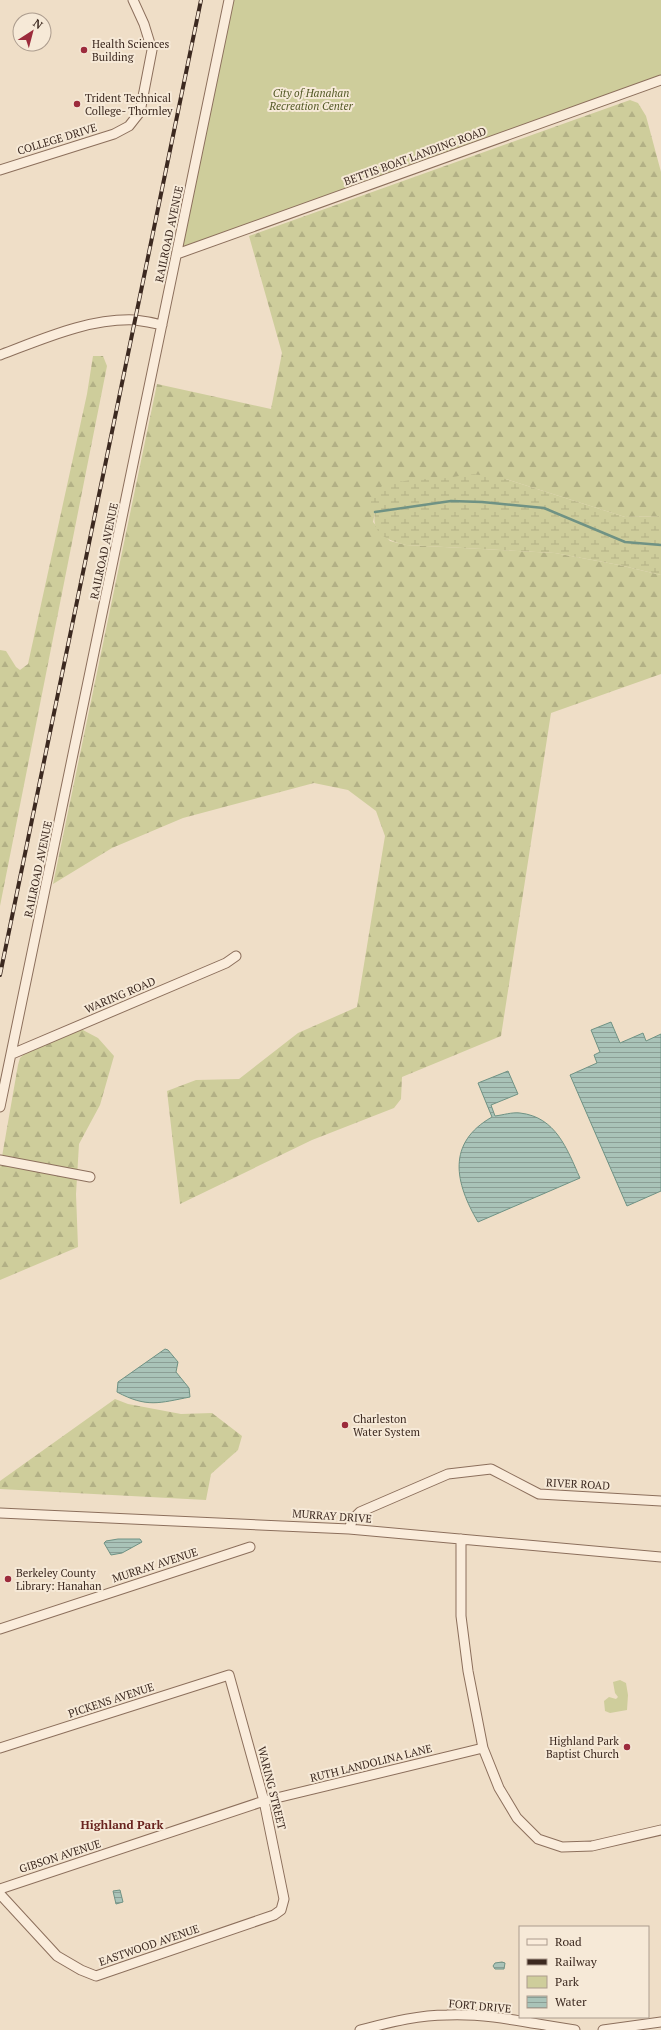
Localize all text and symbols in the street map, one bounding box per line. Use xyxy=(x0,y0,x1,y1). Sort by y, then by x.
north arrow xyxy=(12,12,52,52)
text: N xyxy=(30,16,46,32)
place label: Health Sciences Building xyxy=(92,37,169,64)
marker: Health Sciences Building xyxy=(79,45,89,55)
park label: City of Hanahan Recreation Center xyxy=(268,86,353,113)
place label: Trident Technical College- Thornley xyxy=(85,91,173,118)
marker: Trident Technical College- Thornley xyxy=(72,99,82,109)
street label: COLLEGE DRIVE xyxy=(15,120,99,158)
street label: BETTIS BOAT LANDING ROAD xyxy=(342,124,488,188)
street label: RAILROAD AVENUE xyxy=(152,184,186,284)
street label: RAILROAD AVENUE xyxy=(87,501,121,601)
street label: RAILROAD AVENUE xyxy=(21,819,55,919)
street label: WARING ROAD xyxy=(83,974,158,1016)
place label: Charleston Water System xyxy=(353,1412,420,1439)
marker: Charleston Water System xyxy=(340,1420,350,1430)
street label: RIVER ROAD xyxy=(546,1475,611,1493)
street label: MURRAY DRIVE xyxy=(292,1506,372,1526)
street label: MURRAY AVENUE xyxy=(110,1545,200,1585)
place label: Berkeley County Library: Hanahan xyxy=(16,1566,102,1593)
marker: Berkeley County Library: Hanahan xyxy=(3,1574,13,1584)
street label: PICKENS AVENUE xyxy=(66,1679,156,1721)
place label: Highland Park Baptist Church xyxy=(546,1734,620,1761)
street label: RUTH LANDOLINA LANE xyxy=(308,1741,434,1785)
marker: Highland Park Baptist Church xyxy=(622,1742,632,1752)
street label: WARING STREET xyxy=(255,1745,289,1831)
district label: Highland Park xyxy=(81,1817,163,1832)
street label: GIBSON AVENUE xyxy=(17,1836,103,1876)
street label: EASTWOOD AVENUE xyxy=(97,1921,201,1969)
legend xyxy=(519,1926,649,2018)
text: Road xyxy=(555,1934,582,1949)
text: Railway xyxy=(555,1954,598,1969)
text: Park xyxy=(555,1974,580,1989)
text: Water xyxy=(555,1994,587,2009)
street label: FORT DRIVE xyxy=(448,1996,512,2016)

